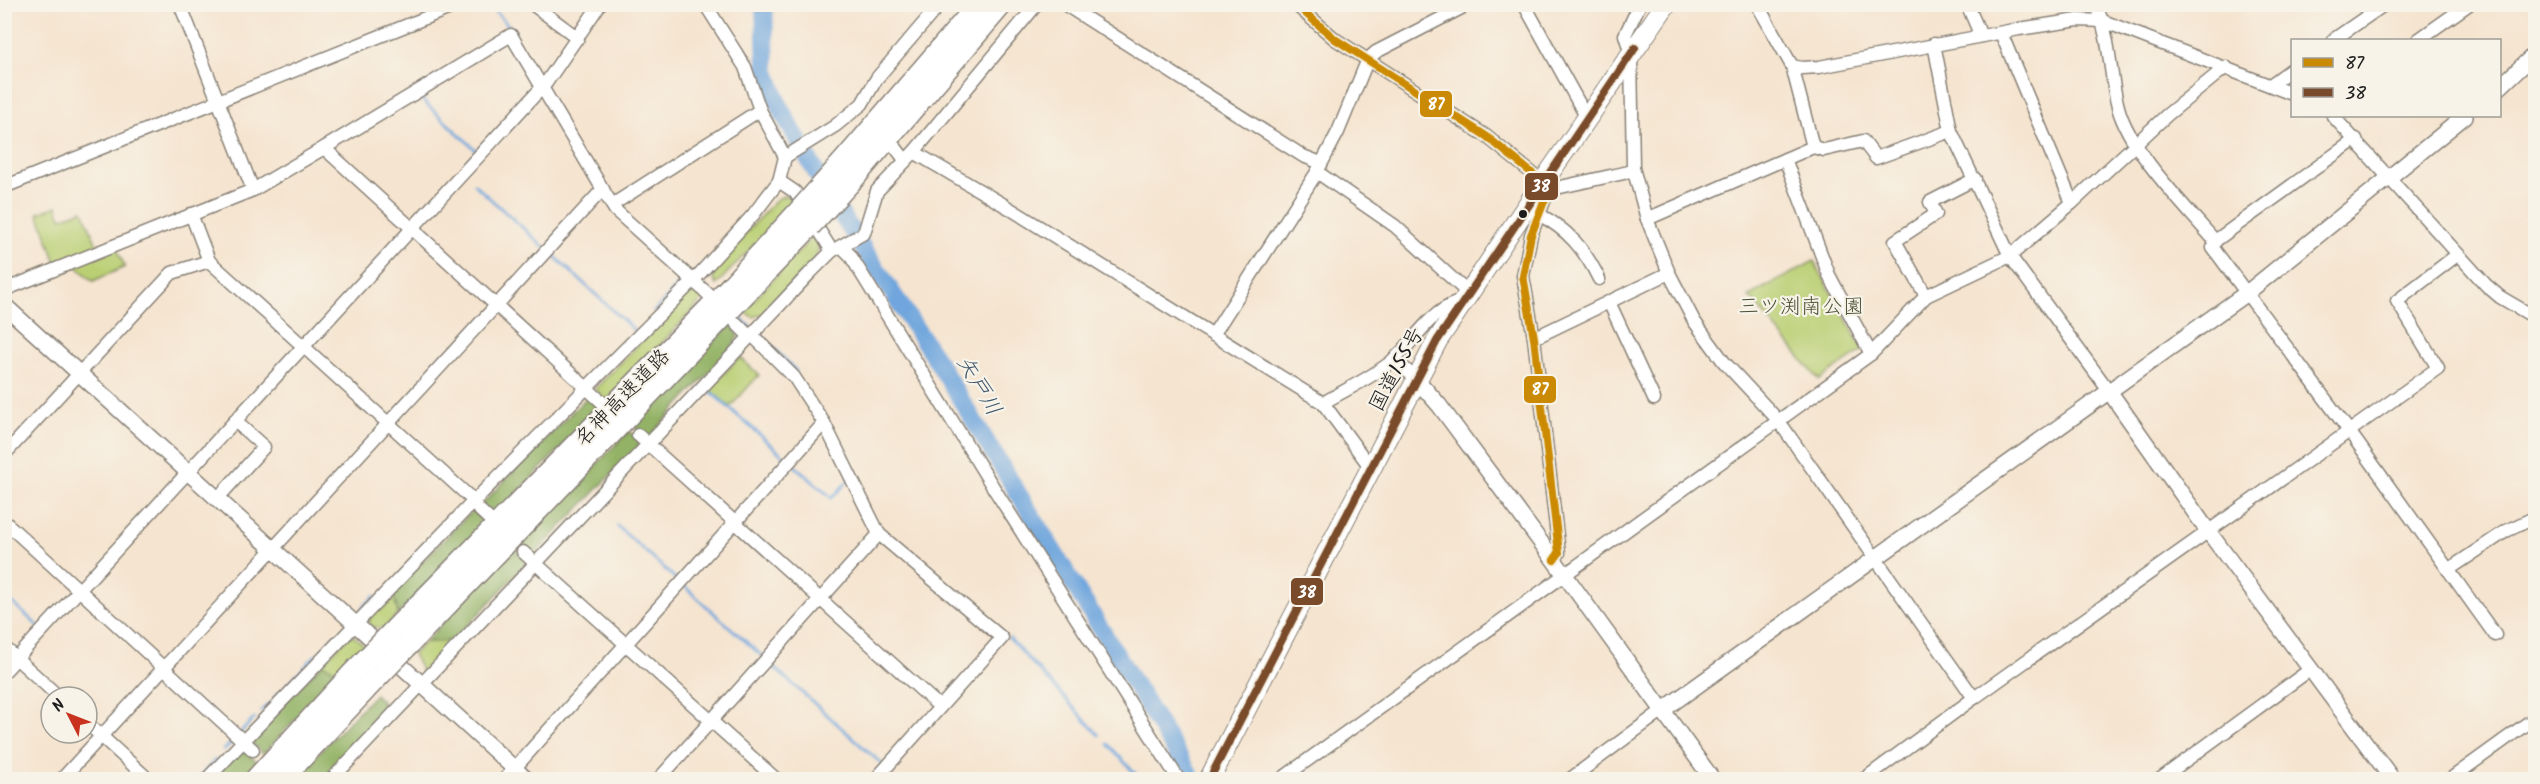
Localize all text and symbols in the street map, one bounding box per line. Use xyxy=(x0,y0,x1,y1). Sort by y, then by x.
legend xyxy=(2291,39,2501,117)
text: 87 xyxy=(2345,50,2365,79)
text: 38 xyxy=(2345,80,2366,109)
line badge: 87 xyxy=(1419,90,1453,118)
text: 87 xyxy=(1428,93,1445,118)
line badge: 38 xyxy=(1524,172,1559,201)
text: 38 xyxy=(1531,175,1551,200)
unlabelled marker xyxy=(1517,208,1529,220)
park label: 三ツ渕南公園 xyxy=(1738,291,1864,324)
street label: 国道155号 xyxy=(1361,321,1434,418)
street label: 名神高速道路 xyxy=(567,341,679,455)
water label: 矢戸川 xyxy=(946,349,1010,424)
line badge: 87 xyxy=(1523,375,1557,404)
text: 87 xyxy=(1532,378,1549,403)
line badge: 38 xyxy=(1290,577,1324,606)
text: 38 xyxy=(1297,581,1317,606)
north arrow xyxy=(39,685,99,745)
text: N xyxy=(46,694,72,718)

